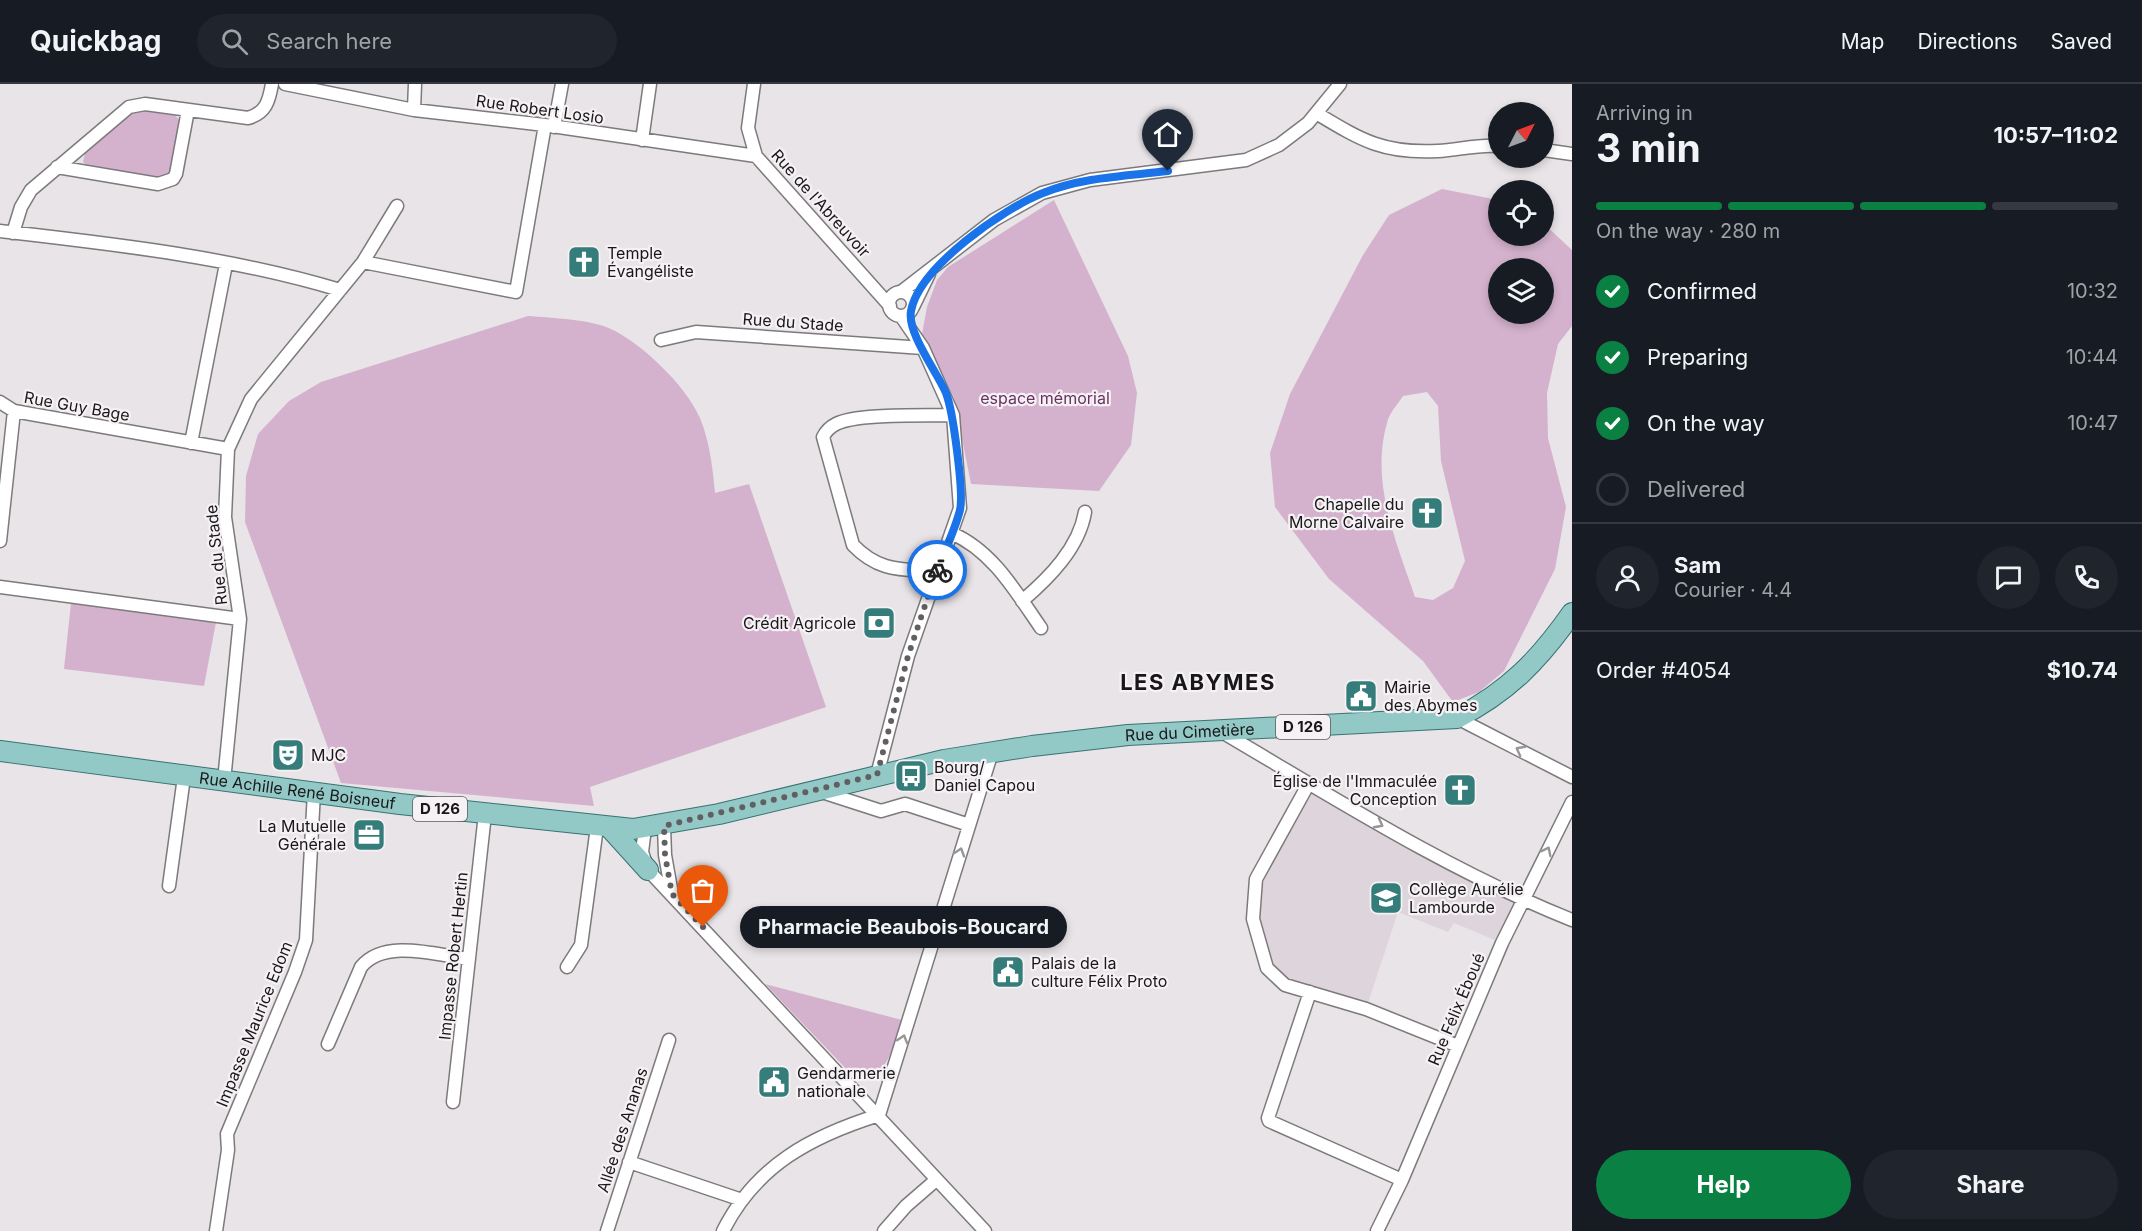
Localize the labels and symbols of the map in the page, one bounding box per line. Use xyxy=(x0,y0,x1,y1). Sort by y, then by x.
street label: Rue Robert Losio xyxy=(475,90,605,128)
north arrow xyxy=(1488,102,1554,168)
pin xyxy=(1142,109,1193,171)
street label: Rue de l'Abreuvoir xyxy=(767,145,875,261)
place label: Temple Évangéliste xyxy=(607,243,694,281)
church icon: Temple Évangéliste xyxy=(566,244,602,280)
street label: Rue du Stade xyxy=(742,309,844,335)
street label: Rue Guy Bage xyxy=(23,387,131,425)
park label: espace mémorial xyxy=(980,388,1110,408)
place label: Chapelle du Morne Calvaire xyxy=(1289,494,1404,532)
church icon: Chapelle du Morne Calvaire xyxy=(1409,495,1445,531)
street label: Rue du Stade xyxy=(201,504,231,606)
courier xyxy=(907,540,967,600)
bank icon: Crédit Agricole xyxy=(861,605,897,641)
place label: Crédit Agricole xyxy=(743,613,856,633)
district label: LES ABYMES xyxy=(1120,669,1276,695)
place label: Mairie des Abymes xyxy=(1384,677,1477,715)
public building icon: Mairie des Abymes xyxy=(1343,678,1379,714)
road number: D 126 xyxy=(1276,715,1330,739)
street label: Rue du Cimetière xyxy=(1124,718,1255,745)
theatre icon: MJC xyxy=(270,737,306,773)
place label: MJC xyxy=(311,745,346,765)
one-way arrow xyxy=(1516,746,1526,757)
place label: Bourg/ Daniel Capou xyxy=(934,757,1035,795)
bus stop icon: Bourg/ Daniel Capou xyxy=(893,758,929,794)
street label: Rue Achille René Boisneuf xyxy=(198,767,397,813)
place label: Église de l'Immaculée Conception xyxy=(1273,771,1437,809)
church icon: Église de l'Immaculée Conception xyxy=(1442,772,1478,808)
road number: D 126 xyxy=(413,797,467,821)
place label: La Mutuelle Générale xyxy=(258,816,346,854)
office icon: La Mutuelle Générale xyxy=(351,817,387,853)
one-way arrow xyxy=(1372,817,1383,828)
one-way arrow xyxy=(953,847,965,858)
one-way arrow xyxy=(1540,847,1552,858)
pin xyxy=(677,865,728,927)
street label: Impasse Robert Hertin xyxy=(434,871,472,1041)
place label: Collège Aurélie Lambourde xyxy=(1409,879,1524,917)
school or university icon: Collège Aurélie Lambourde xyxy=(1368,880,1404,916)
callout: Pharmacie Beaubois-Boucard xyxy=(739,906,1066,948)
street label: Impasse Maurice Edom xyxy=(212,938,296,1110)
street label: Rue Félix Éboué xyxy=(1423,950,1489,1068)
place label: Palais de la culture Félix Proto xyxy=(1031,953,1167,991)
public building icon: Palais de la culture Félix Proto xyxy=(990,954,1026,990)
one-way arrow xyxy=(896,1034,908,1045)
place label: Gendarmerie nationale xyxy=(797,1063,896,1101)
public building icon: Gendarmerie nationale xyxy=(756,1064,792,1100)
street label: Allée des Ananas xyxy=(592,1065,652,1195)

